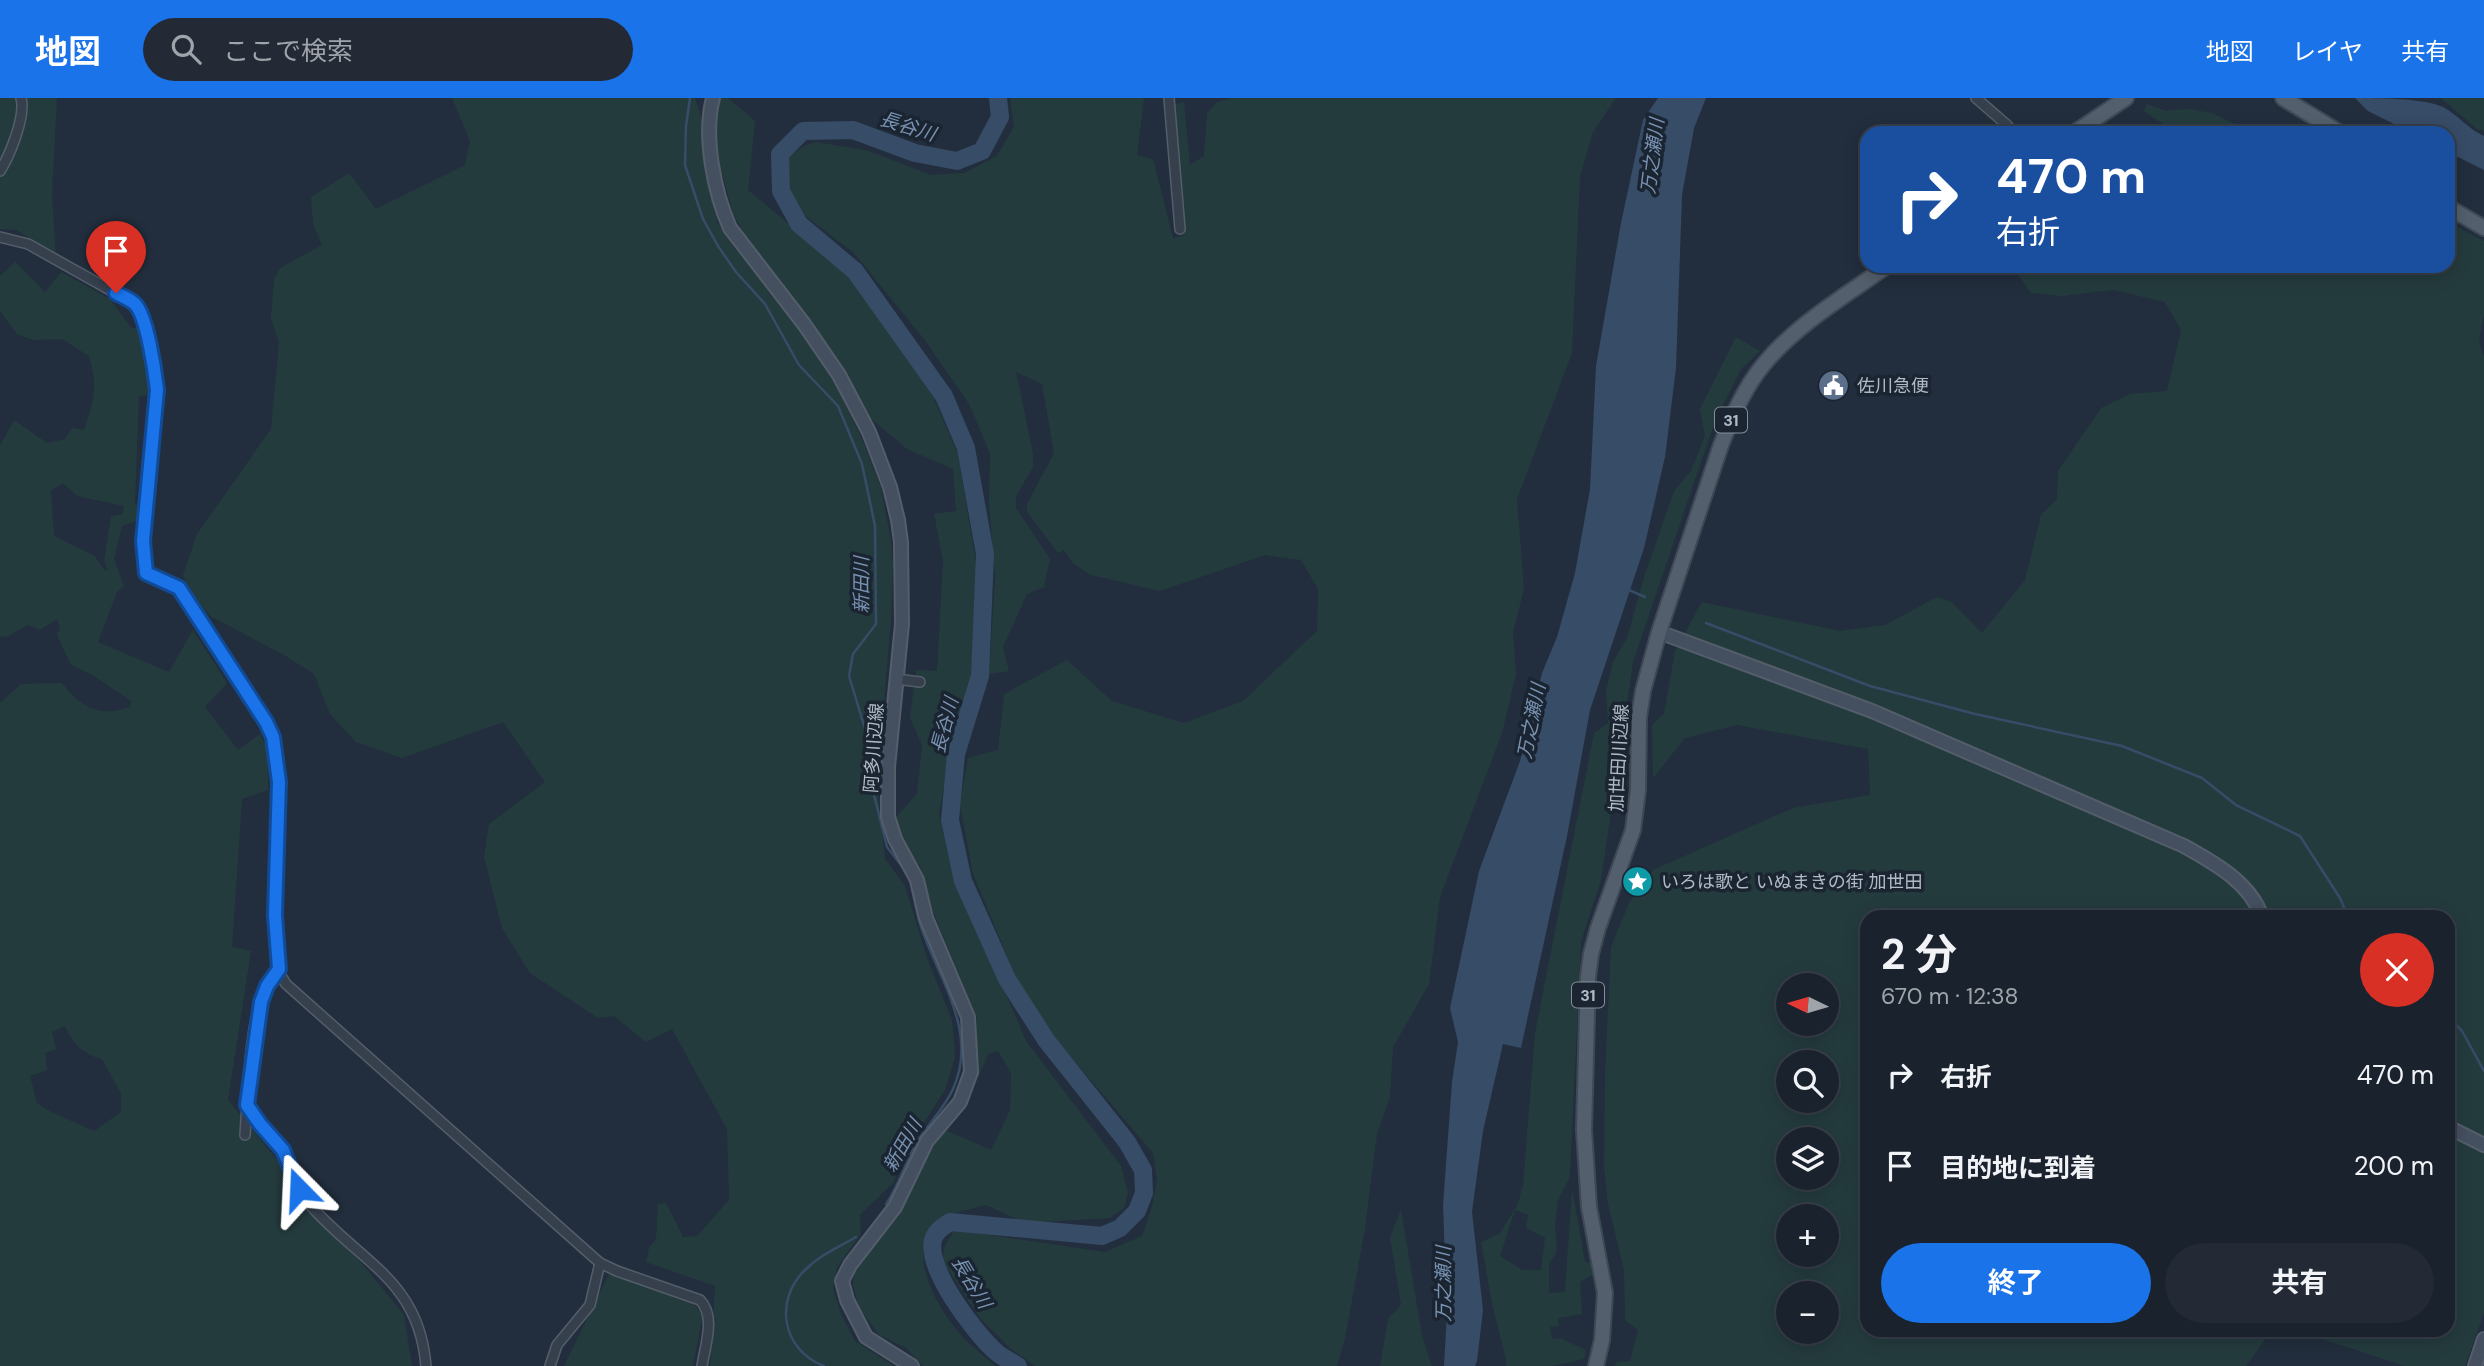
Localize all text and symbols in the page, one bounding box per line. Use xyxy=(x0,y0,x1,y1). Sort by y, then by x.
search box xyxy=(143,18,633,81)
text: 地図 xyxy=(35,30,101,73)
icon: search xyxy=(167,30,205,68)
text: ここで検索 xyxy=(223,34,353,68)
text: 地図 xyxy=(2206,36,2254,67)
text: レイヤ xyxy=(2292,36,2363,67)
text: 共有 xyxy=(2401,36,2449,67)
water label: 長谷川 xyxy=(877,106,941,147)
water label: 万之瀬川 xyxy=(1635,115,1670,195)
text: 470 m xyxy=(1996,144,2146,208)
icon: right xyxy=(1881,154,1972,245)
text: 右折 xyxy=(1996,211,2060,253)
pin xyxy=(86,221,146,293)
icon: arrive xyxy=(97,232,135,270)
public building icon: 佐川急便 xyxy=(1817,369,1851,403)
place label: 佐川急便 xyxy=(1857,374,1929,398)
road number: 31 xyxy=(1715,408,1747,432)
water label: 新田川 xyxy=(849,555,874,614)
water label: 万之瀬川 xyxy=(1512,679,1551,761)
water label: 長谷川 xyxy=(925,692,964,756)
street label: 阿多川辺線 xyxy=(859,702,889,794)
street label: 加世田川辺線 xyxy=(1604,703,1634,813)
place icon: いろは歌と いぬまきの街 加世田 xyxy=(1621,865,1655,899)
place label: いろは歌と いぬまきの街 加世田 xyxy=(1661,870,1923,894)
text: 2 分 xyxy=(1881,927,1957,982)
button: close xyxy=(2360,933,2434,1007)
north arrow xyxy=(1776,973,1839,1036)
map controls xyxy=(1776,973,1839,1344)
text: 670 m · 12:38 xyxy=(1881,981,2019,1011)
road number: 31 xyxy=(1572,982,1604,1007)
button: search xyxy=(1776,1050,1839,1113)
icon: right xyxy=(1881,1056,1919,1094)
text: 470 m xyxy=(2357,1058,2434,1092)
text: 右折 xyxy=(1940,1060,1992,1094)
water label: 新田川 xyxy=(877,1113,929,1176)
button: layers xyxy=(1776,1127,1839,1190)
icon: arrive xyxy=(1881,1147,1919,1185)
text: 200 m xyxy=(2354,1149,2434,1183)
text: 目的地に到着 xyxy=(1940,1151,2096,1185)
position arrow xyxy=(262,1152,336,1226)
button: + xyxy=(1776,1204,1839,1267)
button: 終了 xyxy=(1881,1243,2151,1323)
button: 共有 xyxy=(2165,1243,2434,1323)
water label: 万之瀬川 xyxy=(1431,1244,1456,1322)
water label: 長谷川 xyxy=(946,1251,998,1315)
button: − xyxy=(1776,1281,1839,1344)

